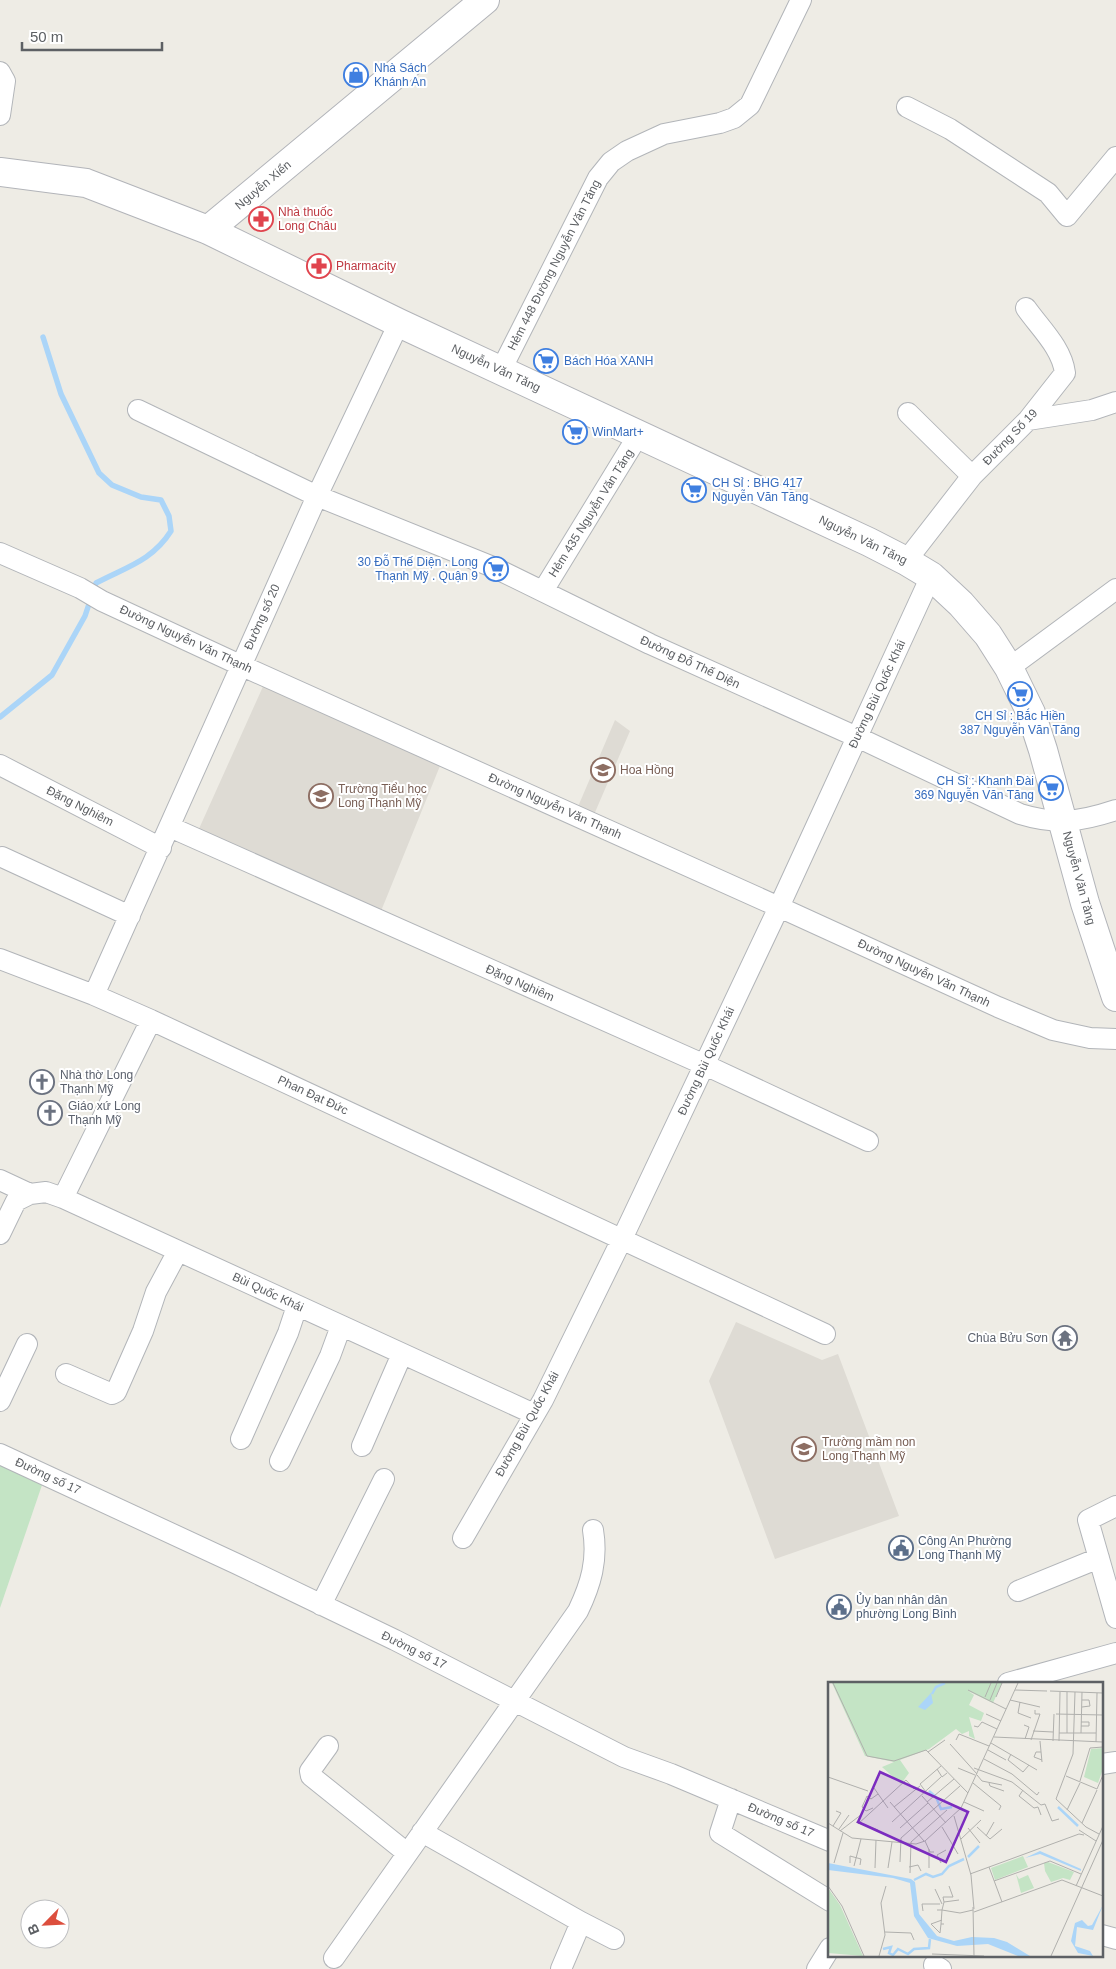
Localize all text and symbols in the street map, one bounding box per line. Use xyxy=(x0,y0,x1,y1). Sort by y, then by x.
scale bar xyxy=(22,20,162,52)
text: 50 m xyxy=(30,28,63,45)
place label: Nhà Sách Khánh An xyxy=(374,61,427,89)
shop icon: Nhà Sách Khánh An xyxy=(343,62,369,88)
street label: Nguyễn Xiển xyxy=(232,157,294,212)
street label: Hẻm 448 Đường Nguyễn Văn Tăng xyxy=(504,177,603,353)
place label: Nhà thuốc Long Châu xyxy=(278,205,337,233)
pharmacy icon: Nhà thuốc Long Châu xyxy=(248,206,274,232)
pharmacy icon: Pharmacity xyxy=(306,253,332,279)
place label: Pharmacity xyxy=(336,259,396,273)
street label: Nguyễn Văn Tăng xyxy=(449,340,543,395)
supermarket icon: Bách Hóa XANH xyxy=(533,348,559,374)
place label: Bách Hóa XANH xyxy=(564,354,653,368)
street label: Đường Số 19 xyxy=(980,406,1040,468)
supermarket icon: WinMart+ xyxy=(562,419,588,445)
place label: WinMart+ xyxy=(592,425,644,439)
street label: Hẻm 435 Nguyễn Văn Tăng xyxy=(545,446,636,580)
place label: CH Sỉ : BHG 417 Nguyễn Văn Tăng xyxy=(712,476,809,504)
supermarket icon: CH Sỉ : BHG 417 Nguyễn Văn Tăng xyxy=(681,477,707,503)
street label: Nguyễn Văn Tăng xyxy=(817,512,910,567)
place label: 30 Đỗ Thế Diện . Long Thạnh Mỹ . Quận 9 xyxy=(357,554,478,583)
supermarket icon: 30 Đỗ Thế Diện . Long Thạnh Mỹ . Quận 9 xyxy=(483,556,509,582)
street label: Đường số 20 xyxy=(241,582,283,652)
street label: Đường Nguyễn Văn Thạnh xyxy=(118,601,255,676)
street label: Đường Đỗ Thế Diện xyxy=(638,632,743,691)
street label: Đường Bùi Quốc Khái xyxy=(846,638,908,750)
supermarket icon: CH Sỉ : Bắc Hiền 387 Nguyễn Văn Tăng xyxy=(1007,681,1033,707)
place label: CH Sỉ : Bắc Hiền 387 Nguyễn Văn Tăng xyxy=(960,708,1080,737)
school or university icon: Hoa Hồng xyxy=(590,757,616,783)
place label: Hoa Hồng xyxy=(620,763,674,777)
street label: Đường Nguyễn Văn Thạnh xyxy=(486,769,624,842)
place label: CH Sỉ : Khanh Đài 369 Nguyễn Văn Tăng xyxy=(914,774,1034,802)
supermarket icon: CH Sỉ : Khanh Đài 369 Nguyễn Văn Tăng xyxy=(1038,775,1064,801)
place label: Trường Tiểu học Long Thạnh Mỹ xyxy=(338,782,427,810)
street label: Đặng Nghiêm xyxy=(44,783,116,829)
school or university icon: Trường Tiểu học Long Thạnh Mỹ xyxy=(308,783,334,809)
street label: Nguyễn Văn Tăng xyxy=(1060,829,1099,926)
street label: Đường Nguyễn Văn Thạnh xyxy=(856,935,993,1010)
street label: Đặng Nghiêm xyxy=(484,962,556,1004)
street label: Đường Bùi Quốc Khái xyxy=(675,1005,737,1117)
place label: Nhà thờ Long Thạnh Mỹ xyxy=(60,1068,133,1096)
church icon: Nhà thờ Long Thạnh Mỹ xyxy=(29,1069,55,1095)
street label: Phan Đạt Đức xyxy=(276,1073,350,1117)
place label: Giáo xứ Long Thạnh Mỹ xyxy=(68,1099,141,1127)
church icon: Giáo xứ Long Thạnh Mỹ xyxy=(37,1100,63,1126)
street label: Bùi Quốc Khái xyxy=(230,1269,306,1315)
temple icon: Chùa Bửu Sơn xyxy=(1052,1325,1078,1351)
place label: Chùa Bửu Sơn xyxy=(967,1331,1048,1345)
street label: Đường Bùi Quốc Khái xyxy=(492,1369,562,1479)
place label: Trường mầm non Long Thạnh Mỹ xyxy=(822,1435,916,1463)
school or university icon: Trường mầm non Long Thạnh Mỹ xyxy=(791,1436,817,1462)
street label: Đường số 17 xyxy=(13,1455,83,1497)
place label: Công An Phường Long Thạnh Mỹ xyxy=(918,1534,1011,1562)
public building icon: Công An Phường Long Thạnh Mỹ xyxy=(888,1535,914,1561)
place label: Ủy ban nhân dân phường Long Bình xyxy=(856,1592,957,1621)
public building icon: Ủy ban nhân dân phường Long Bình xyxy=(826,1594,852,1620)
street label: Đường số 17 xyxy=(379,1628,449,1672)
inset map xyxy=(828,1682,1104,1956)
street label: Đường số 17 xyxy=(746,1800,817,1840)
north arrow xyxy=(20,1899,70,1949)
text: B xyxy=(24,1921,42,1937)

